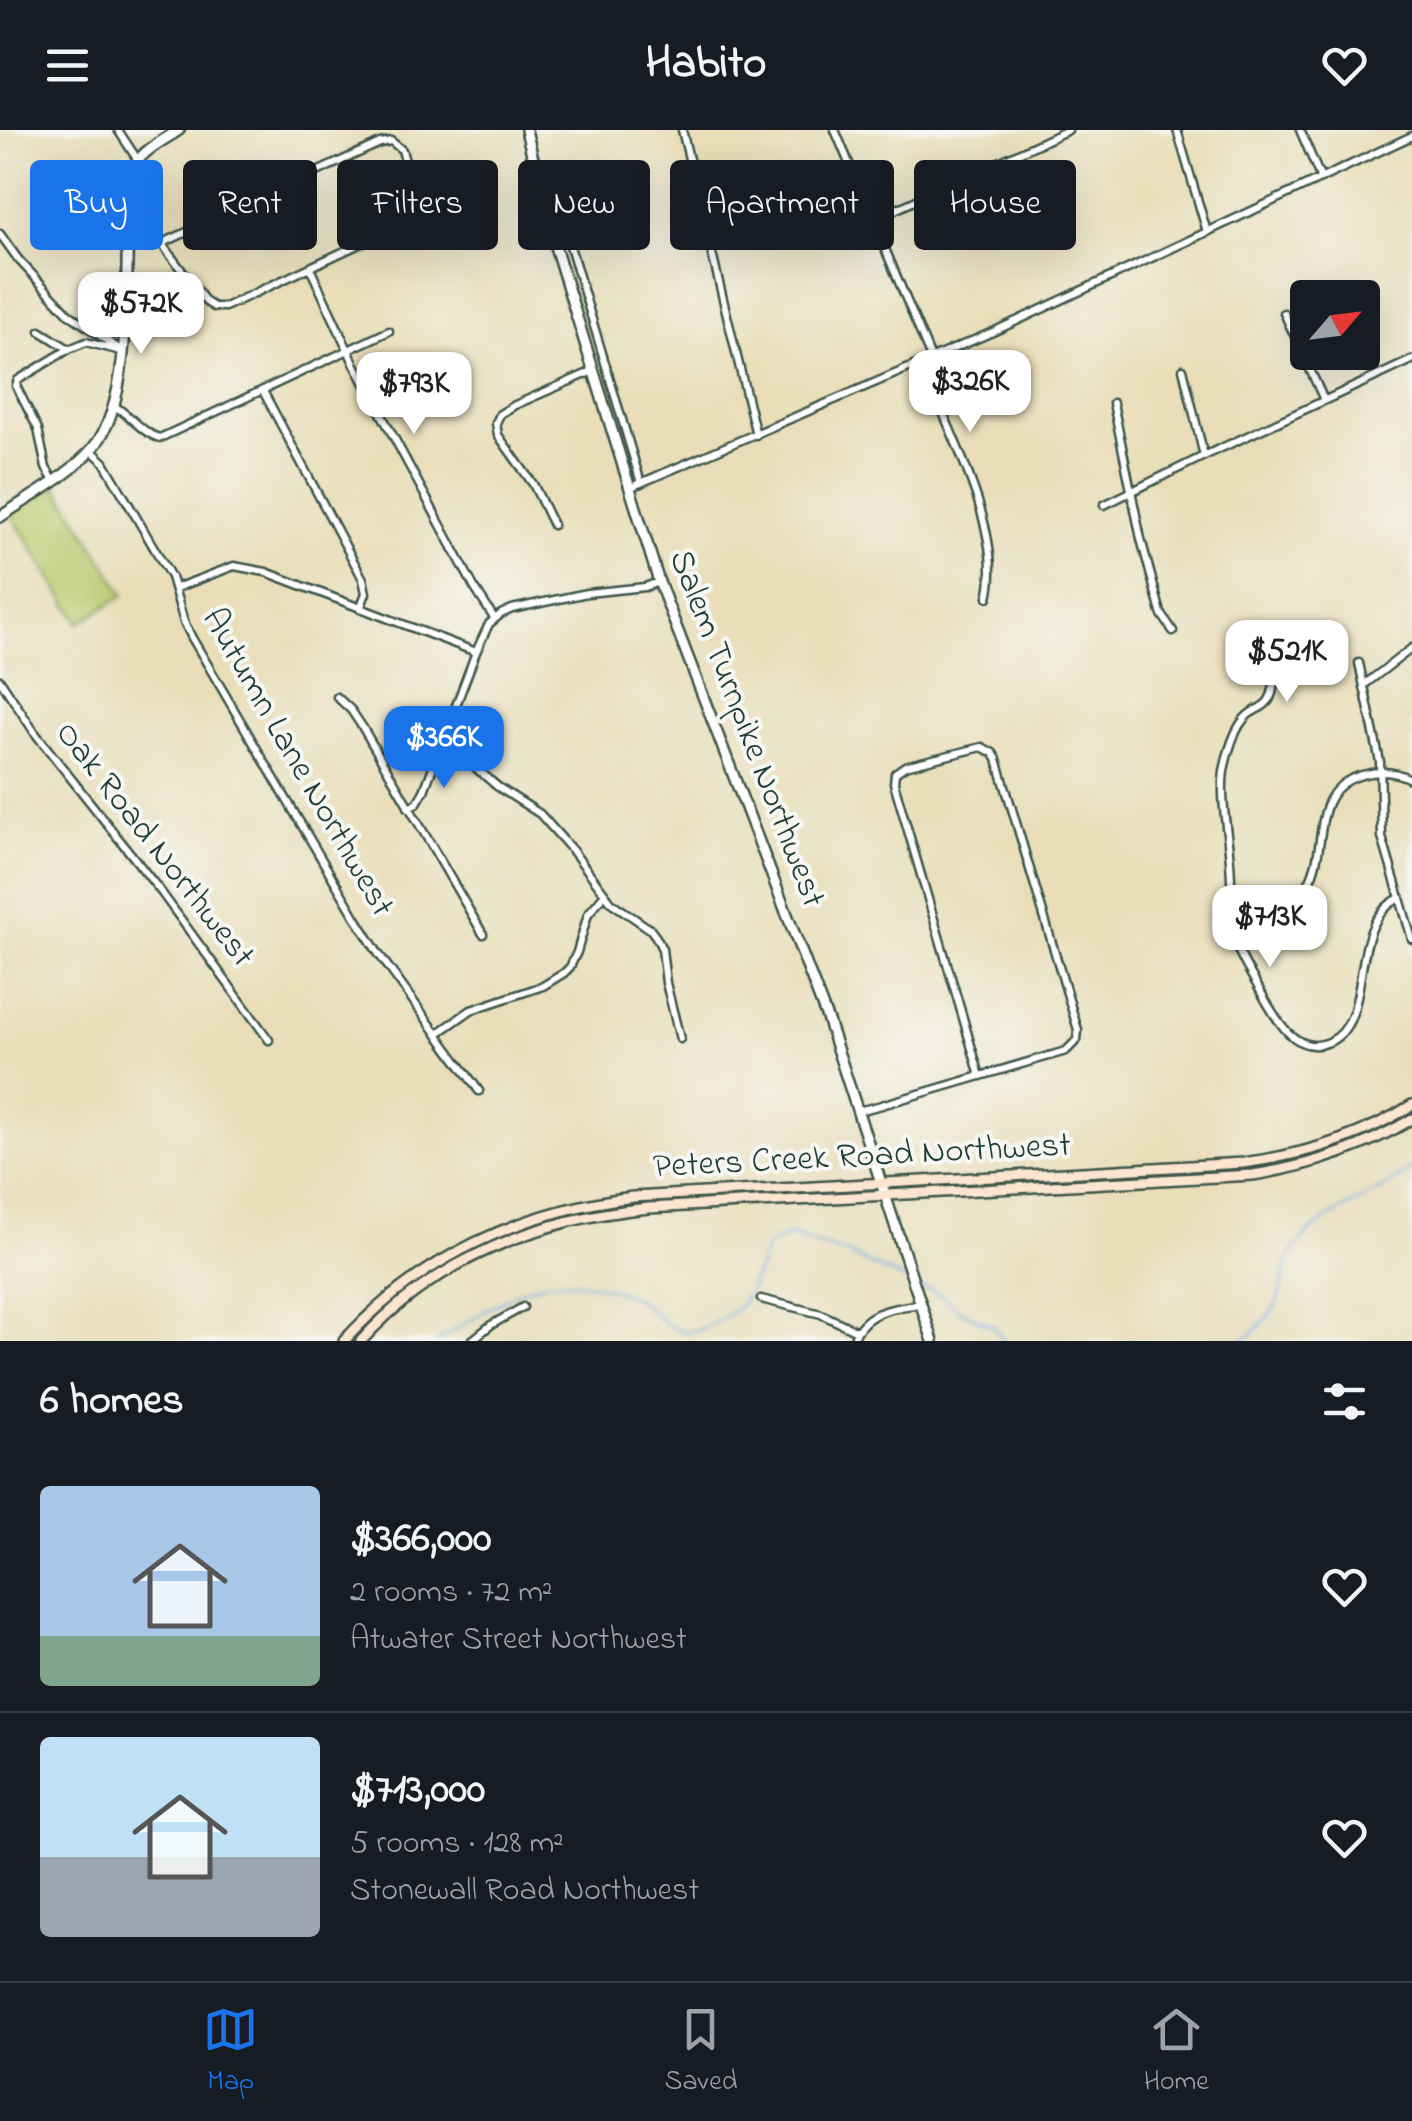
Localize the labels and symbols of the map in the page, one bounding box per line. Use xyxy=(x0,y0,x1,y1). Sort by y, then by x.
pin: $572K xyxy=(71,272,211,357)
north arrow xyxy=(1290,280,1380,370)
pin: $326K xyxy=(900,350,1040,435)
pin: $793K xyxy=(344,352,484,437)
street label: Salem Turnpike Northwest xyxy=(654,543,838,915)
street label: Autumn Lane Northwest xyxy=(188,599,406,927)
pin: $521K xyxy=(1217,620,1357,705)
pin: $366K xyxy=(374,706,514,791)
street label: Oak Road Northwest xyxy=(42,711,267,979)
pin: $713K xyxy=(1200,885,1340,970)
street label: Peters Creek Road Northwest xyxy=(652,1121,1072,1193)

